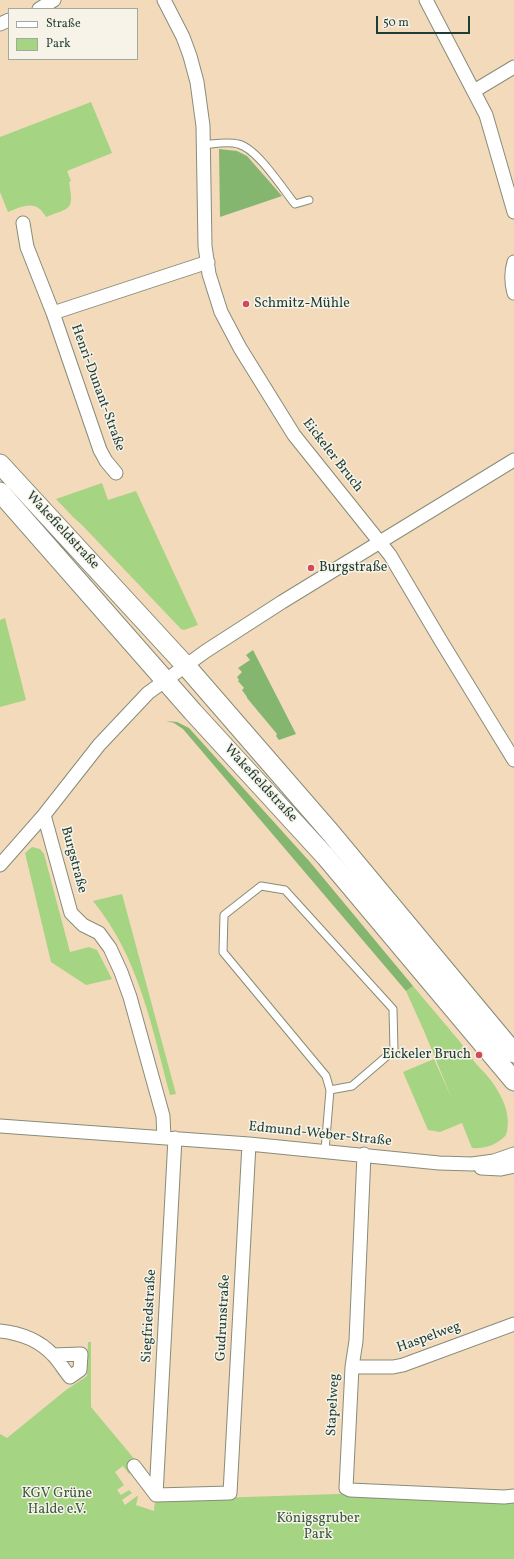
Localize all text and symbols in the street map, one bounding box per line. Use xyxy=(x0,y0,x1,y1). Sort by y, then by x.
legend xyxy=(8,8,138,60)
scale bar xyxy=(378,8,472,34)
text: 50 m xyxy=(383,15,409,31)
text: Straße xyxy=(46,16,81,32)
text: Park xyxy=(46,36,71,52)
place label: Schmitz-Mühle xyxy=(254,296,350,312)
marker: Schmitz-Mühle xyxy=(241,299,251,309)
street label: Henri-Dunant-Straße xyxy=(66,322,128,454)
street label: Eickeler Bruch xyxy=(298,416,366,496)
street label: Wakefieldstraße xyxy=(22,489,102,573)
place label: Burgstraße xyxy=(319,560,387,576)
marker: Burgstraße xyxy=(306,563,316,573)
street label: Wakefieldstraße xyxy=(220,742,300,826)
street label: Burgstraße xyxy=(56,825,90,895)
place label: Eickeler Bruch xyxy=(382,1047,471,1063)
marker: Eickeler Bruch xyxy=(474,1050,484,1060)
street label: Edmund-Weber-Straße xyxy=(248,1119,392,1151)
street label: Siegfriedstraße xyxy=(139,1269,161,1363)
street label: Gudrunstraße xyxy=(213,1274,235,1362)
street label: Haspelweg xyxy=(395,1319,463,1357)
street label: Stapelweg xyxy=(324,1373,344,1437)
park label: KGV Grüne Halde e.V. xyxy=(22,1486,92,1518)
park label: Königsgruber Park xyxy=(276,1511,360,1544)

